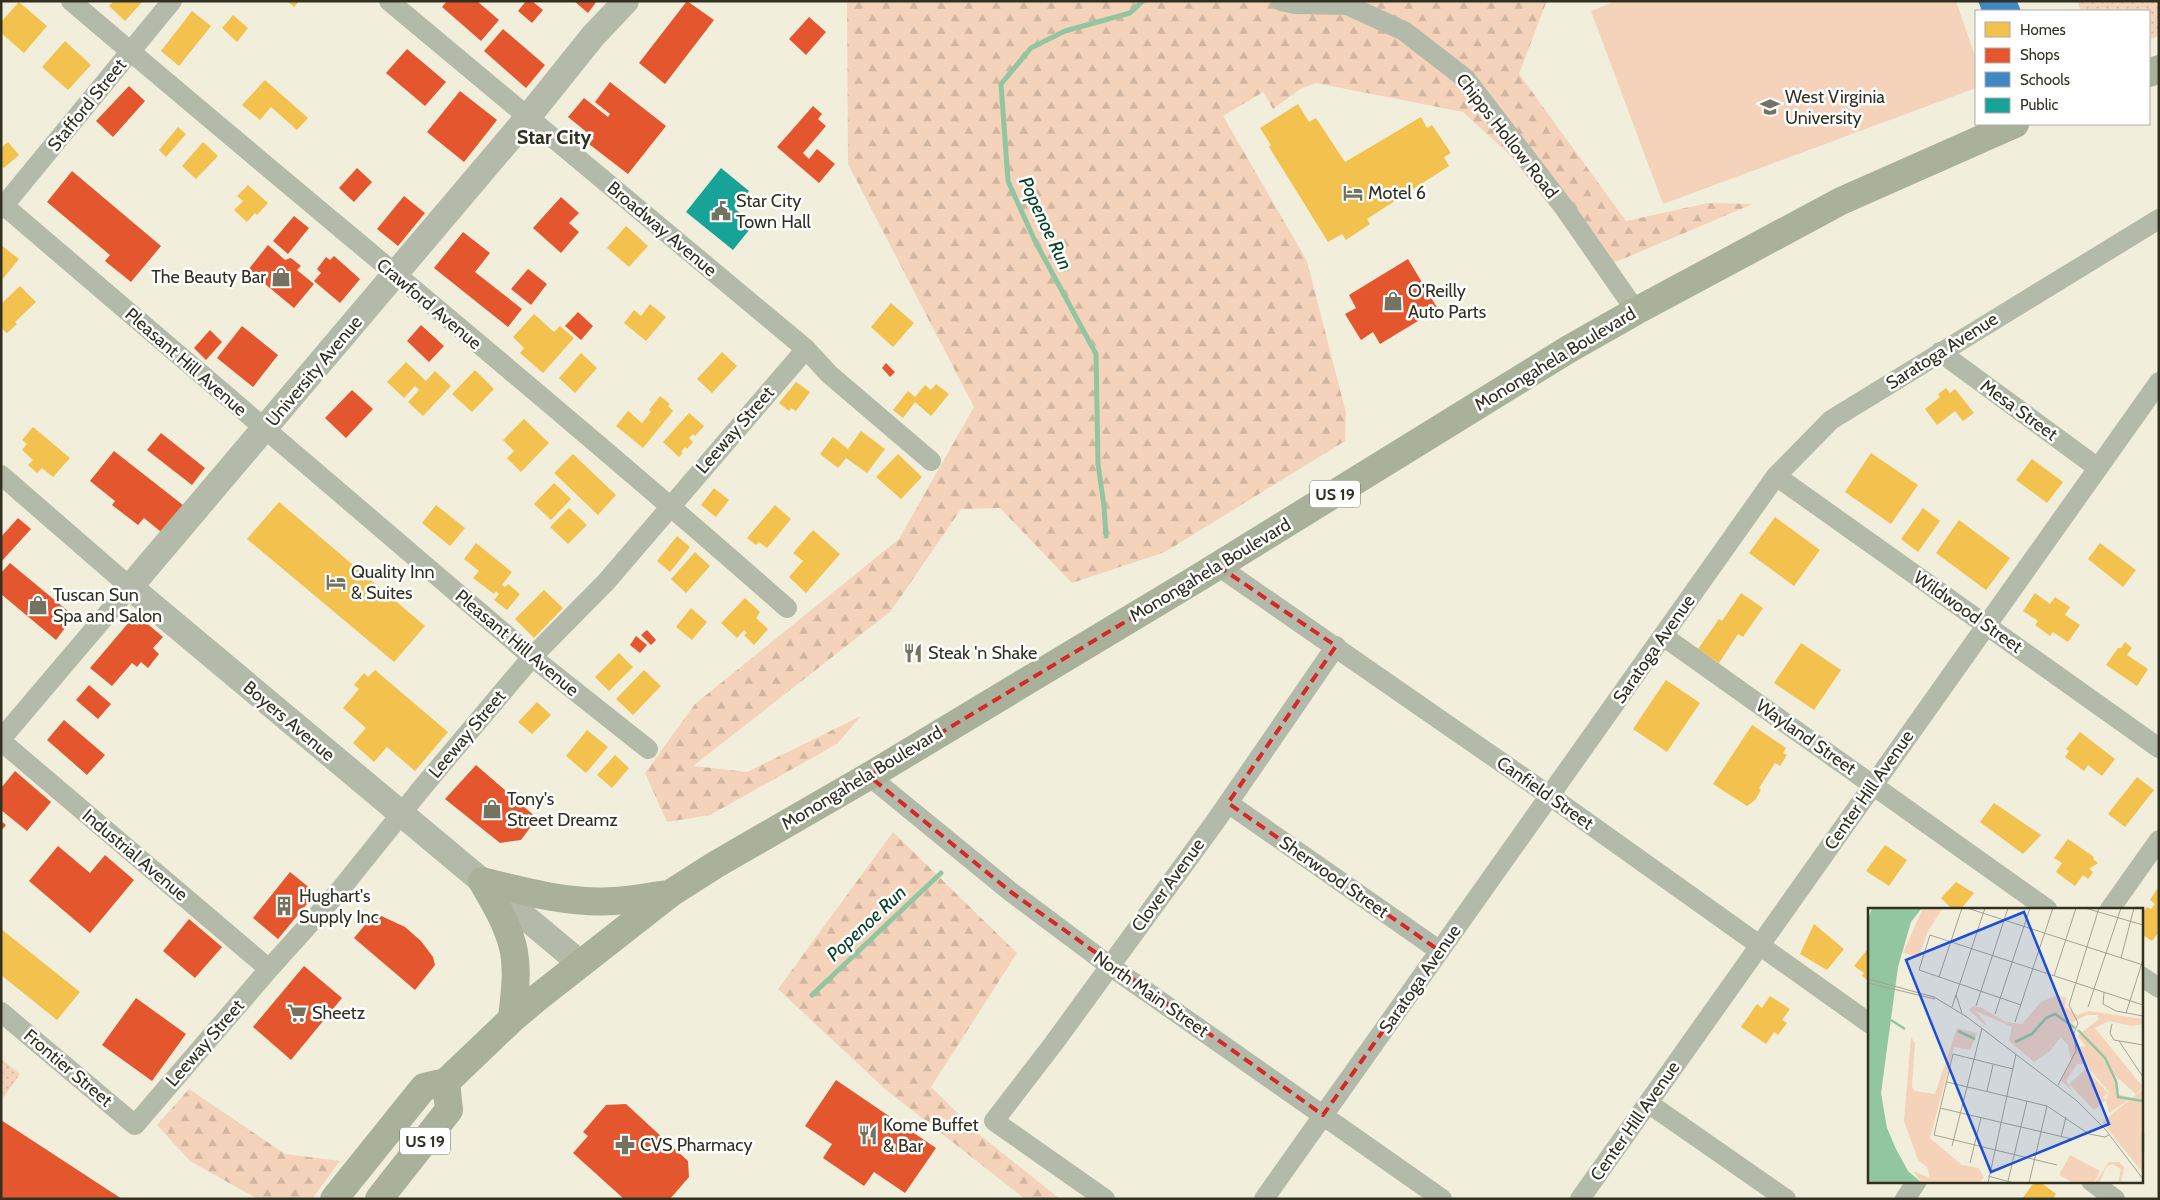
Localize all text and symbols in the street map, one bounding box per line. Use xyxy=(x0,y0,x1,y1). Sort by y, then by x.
legend xyxy=(1975,10,2150,125)
text: Homes xyxy=(2020,21,2066,39)
text: Shops xyxy=(2020,46,2060,64)
street label: Stafford Street xyxy=(43,54,131,156)
street label: Chipps Hollow Road xyxy=(1451,69,1563,203)
text: Schools xyxy=(2020,71,2070,89)
place label: West Virginia University xyxy=(1785,86,1885,129)
school or university icon: West Virginia University xyxy=(1759,96,1781,118)
text: Public xyxy=(2020,96,2058,114)
district label: Star City xyxy=(517,125,591,149)
water label: Popenoe Run xyxy=(1014,173,1077,274)
street label: Broadway Avenue xyxy=(603,177,721,281)
hotel icon: Motel 6 xyxy=(1342,182,1364,204)
place label: Motel 6 xyxy=(1368,182,1426,204)
place label: Star City Town Hall xyxy=(736,190,812,233)
public building icon: Star City Town Hall xyxy=(710,200,732,222)
street label: Crawford Avenue xyxy=(372,254,486,354)
place label: The Beauty Bar xyxy=(151,266,266,288)
shop icon: The Beauty Bar xyxy=(270,266,292,288)
place label: O'Reilly Auto Parts xyxy=(1408,280,1486,323)
shop icon: O'Reilly Auto Parts xyxy=(1382,290,1404,312)
street label: Monongahela Boulevard xyxy=(1470,302,1640,416)
street label: Pleasant Hill Avenue xyxy=(121,303,251,421)
street label: Saratoga Avenue xyxy=(1882,308,2002,394)
street label: University Avenue xyxy=(261,311,367,431)
street label: Mesa Street xyxy=(1976,375,2062,445)
street label: Leeway Street xyxy=(691,382,779,478)
road number: US 19 xyxy=(1310,480,1360,508)
street label: Monongahela Boulevard xyxy=(1125,513,1295,627)
place label: Quality Inn & Suites xyxy=(351,561,435,604)
street label: Wildwood Street xyxy=(1909,566,2027,658)
hotel icon: Quality Inn & Suites xyxy=(325,571,347,593)
place label: Tuscan Sun Spa and Salon xyxy=(53,584,162,627)
street label: Pleasant Hill Avenue xyxy=(451,585,583,701)
street label: Saratoga Avenue xyxy=(1608,590,1700,708)
shop icon: Tuscan Sun Spa and Salon xyxy=(27,594,49,616)
restaurant icon: Steak 'n Shake xyxy=(902,642,924,664)
place label: Steak 'n Shake xyxy=(928,642,1037,664)
street label: Boyers Avenue xyxy=(239,676,339,766)
street label: Leeway Street xyxy=(424,686,510,782)
street label: Wayland Street xyxy=(1752,694,1860,780)
street label: Monongahela Boulevard xyxy=(777,721,947,835)
street label: Center Hill Avenue xyxy=(1820,726,1918,854)
street label: Canfield Street xyxy=(1492,752,1598,834)
place label: Tony's Street Dreamz xyxy=(507,788,618,831)
shop icon: Tony's Street Dreamz xyxy=(481,798,503,820)
street label: Industrial Avenue xyxy=(78,804,192,906)
street label: Sherwood Street xyxy=(1275,831,1393,923)
street label: Clover Avenue xyxy=(1127,834,1209,936)
water label: Popenoe Run xyxy=(822,881,911,966)
place label: Hughart's Supply Inc xyxy=(299,885,379,928)
building icon: Hughart's Supply Inc xyxy=(273,895,295,917)
inset map xyxy=(1868,908,2142,1182)
street label: Saratoga Avenue xyxy=(1374,920,1466,1038)
street label: North Main Street xyxy=(1089,946,1213,1042)
street label: Leeway Street xyxy=(161,995,249,1091)
supermarket icon: Sheetz xyxy=(286,1002,308,1024)
place label: Sheetz xyxy=(312,1002,366,1024)
street label: Frontier Street xyxy=(19,1025,117,1111)
street label: Center Hill Avenue xyxy=(1586,1057,1684,1185)
place label: Kome Buffet & Bar xyxy=(883,1114,979,1157)
restaurant icon: Kome Buffet & Bar xyxy=(857,1124,879,1146)
road number: US 19 xyxy=(400,1128,450,1154)
pharmacy icon: CVS Pharmacy xyxy=(614,1134,636,1156)
place label: CVS Pharmacy xyxy=(640,1134,753,1156)

